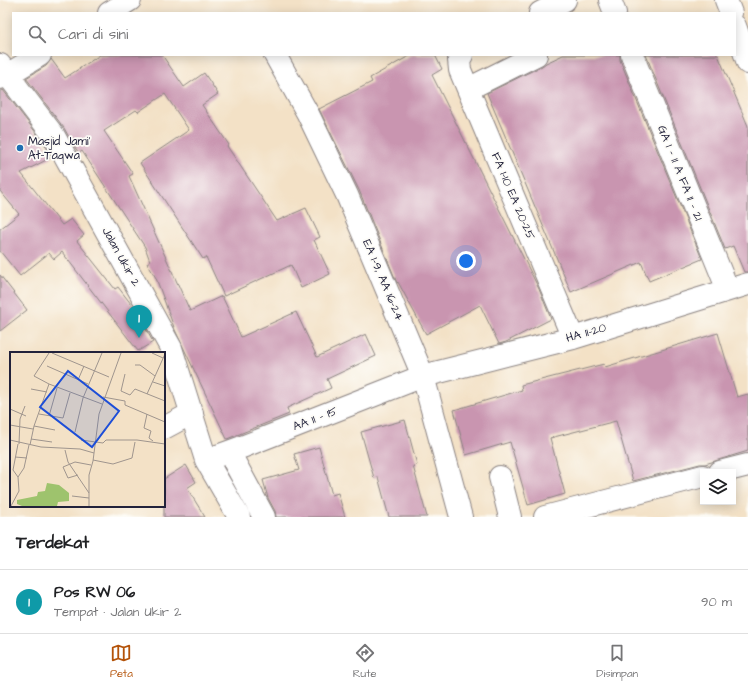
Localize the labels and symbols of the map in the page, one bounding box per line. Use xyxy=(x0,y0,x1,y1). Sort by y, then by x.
street label: GA 1 - 11 A FA 11 - 21 xyxy=(653,123,707,224)
place label: Masjid Jami' At-Taqwa xyxy=(28,133,91,164)
marker: Masjid Jami' At-Taqwa xyxy=(15,143,25,153)
street label: FA 1-10 EA 20-25 xyxy=(487,150,539,243)
street label: Jalan Ukir 2 xyxy=(98,224,144,290)
street label: EA 1-9, AA 16-24 xyxy=(358,237,408,323)
your location xyxy=(456,251,476,271)
pin: 1 xyxy=(126,305,152,338)
street label: HA 11-20 xyxy=(564,319,608,347)
inset map xyxy=(10,352,165,507)
street label: AA 11 - 15 xyxy=(290,403,340,435)

